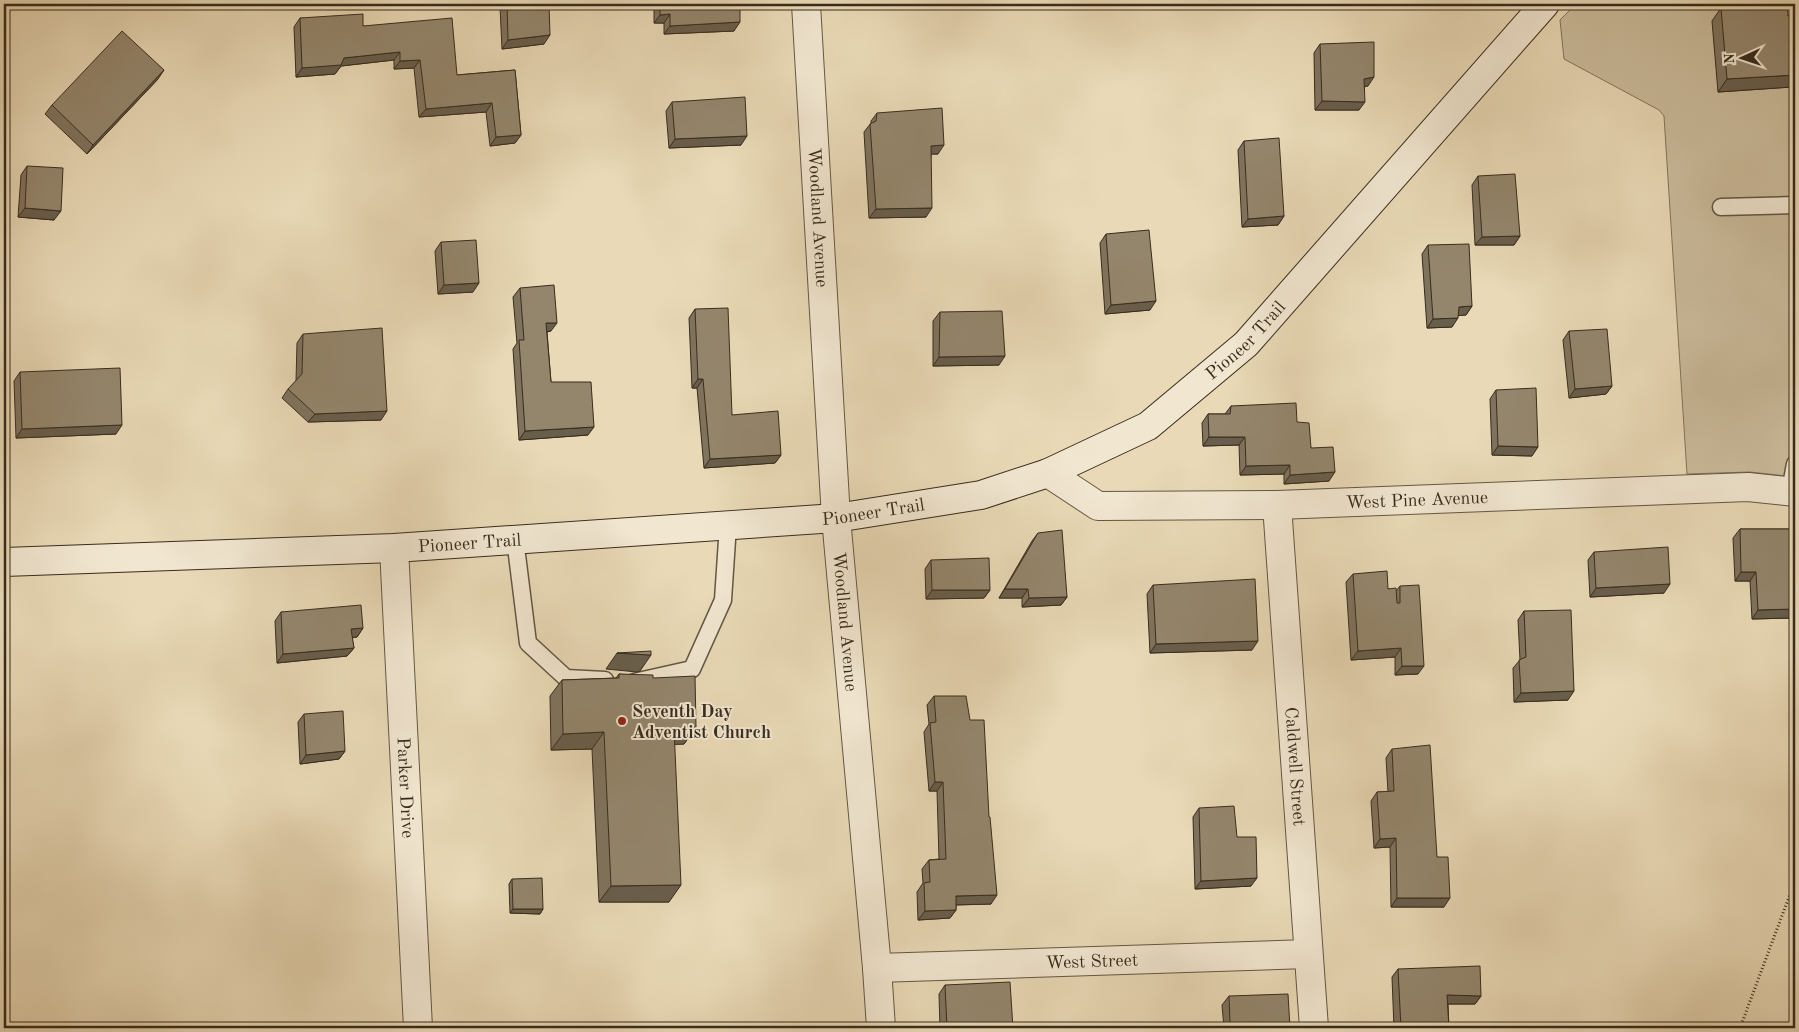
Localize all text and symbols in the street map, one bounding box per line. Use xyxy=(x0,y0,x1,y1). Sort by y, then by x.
north arrow xyxy=(1716,32,1766,82)
text: N xyxy=(1723,53,1737,64)
street label: Woodland Avenue xyxy=(804,147,831,288)
street label: Pioneer Trail xyxy=(1203,298,1289,384)
street label: West Pine Avenue xyxy=(1346,489,1488,512)
street label: Pioneer Trail xyxy=(821,496,926,529)
street label: Pioneer Trail xyxy=(417,531,522,556)
street label: Woodland Avenue xyxy=(829,551,860,692)
place label: Seventh Day Adventist Church xyxy=(632,703,771,742)
street label: Caldwell Street xyxy=(1281,706,1308,826)
marker: Seventh Day Adventist Church xyxy=(616,715,628,727)
street label: Parker Drive xyxy=(393,737,417,839)
street label: West Street xyxy=(1045,952,1139,973)

